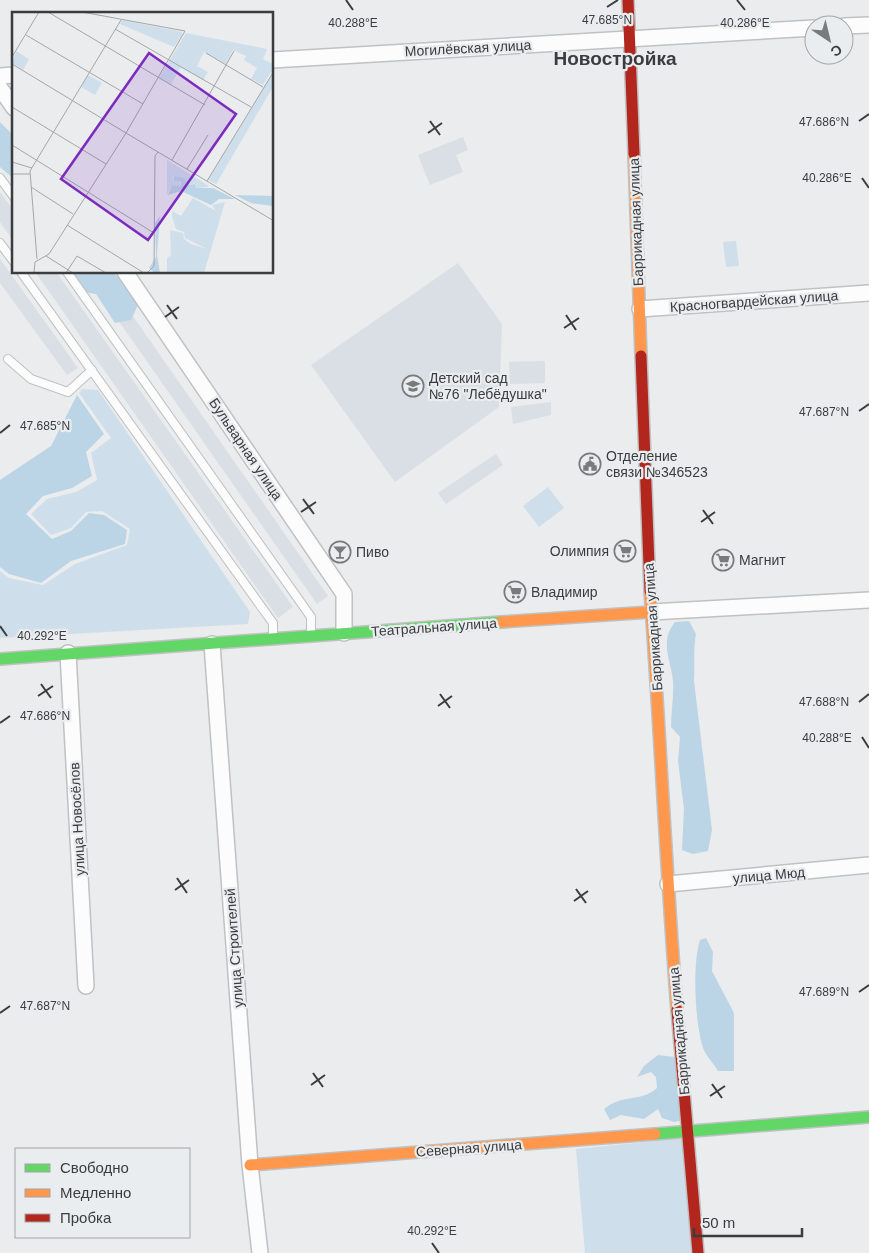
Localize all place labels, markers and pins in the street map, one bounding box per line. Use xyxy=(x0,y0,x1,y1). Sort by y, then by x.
place label: Детский сад №76 "Лебёдушка" xyxy=(429,370,547,402)
school or university icon: Детский сад №76 "Лебёдушка" xyxy=(401,374,425,398)
place label: Отделение связи №346523 xyxy=(606,448,708,480)
public building icon: Отделение связи №346523 xyxy=(578,452,602,476)
supermarket icon: Олимпия xyxy=(613,539,637,563)
bar icon: Пиво xyxy=(328,540,352,564)
place label: Олимпия xyxy=(550,543,609,559)
place label: Пиво xyxy=(356,544,389,560)
supermarket icon: Магнит xyxy=(711,548,735,572)
place label: Магнит xyxy=(739,552,786,568)
supermarket icon: Владимир xyxy=(503,580,527,604)
place label: Владимир xyxy=(531,584,598,600)

